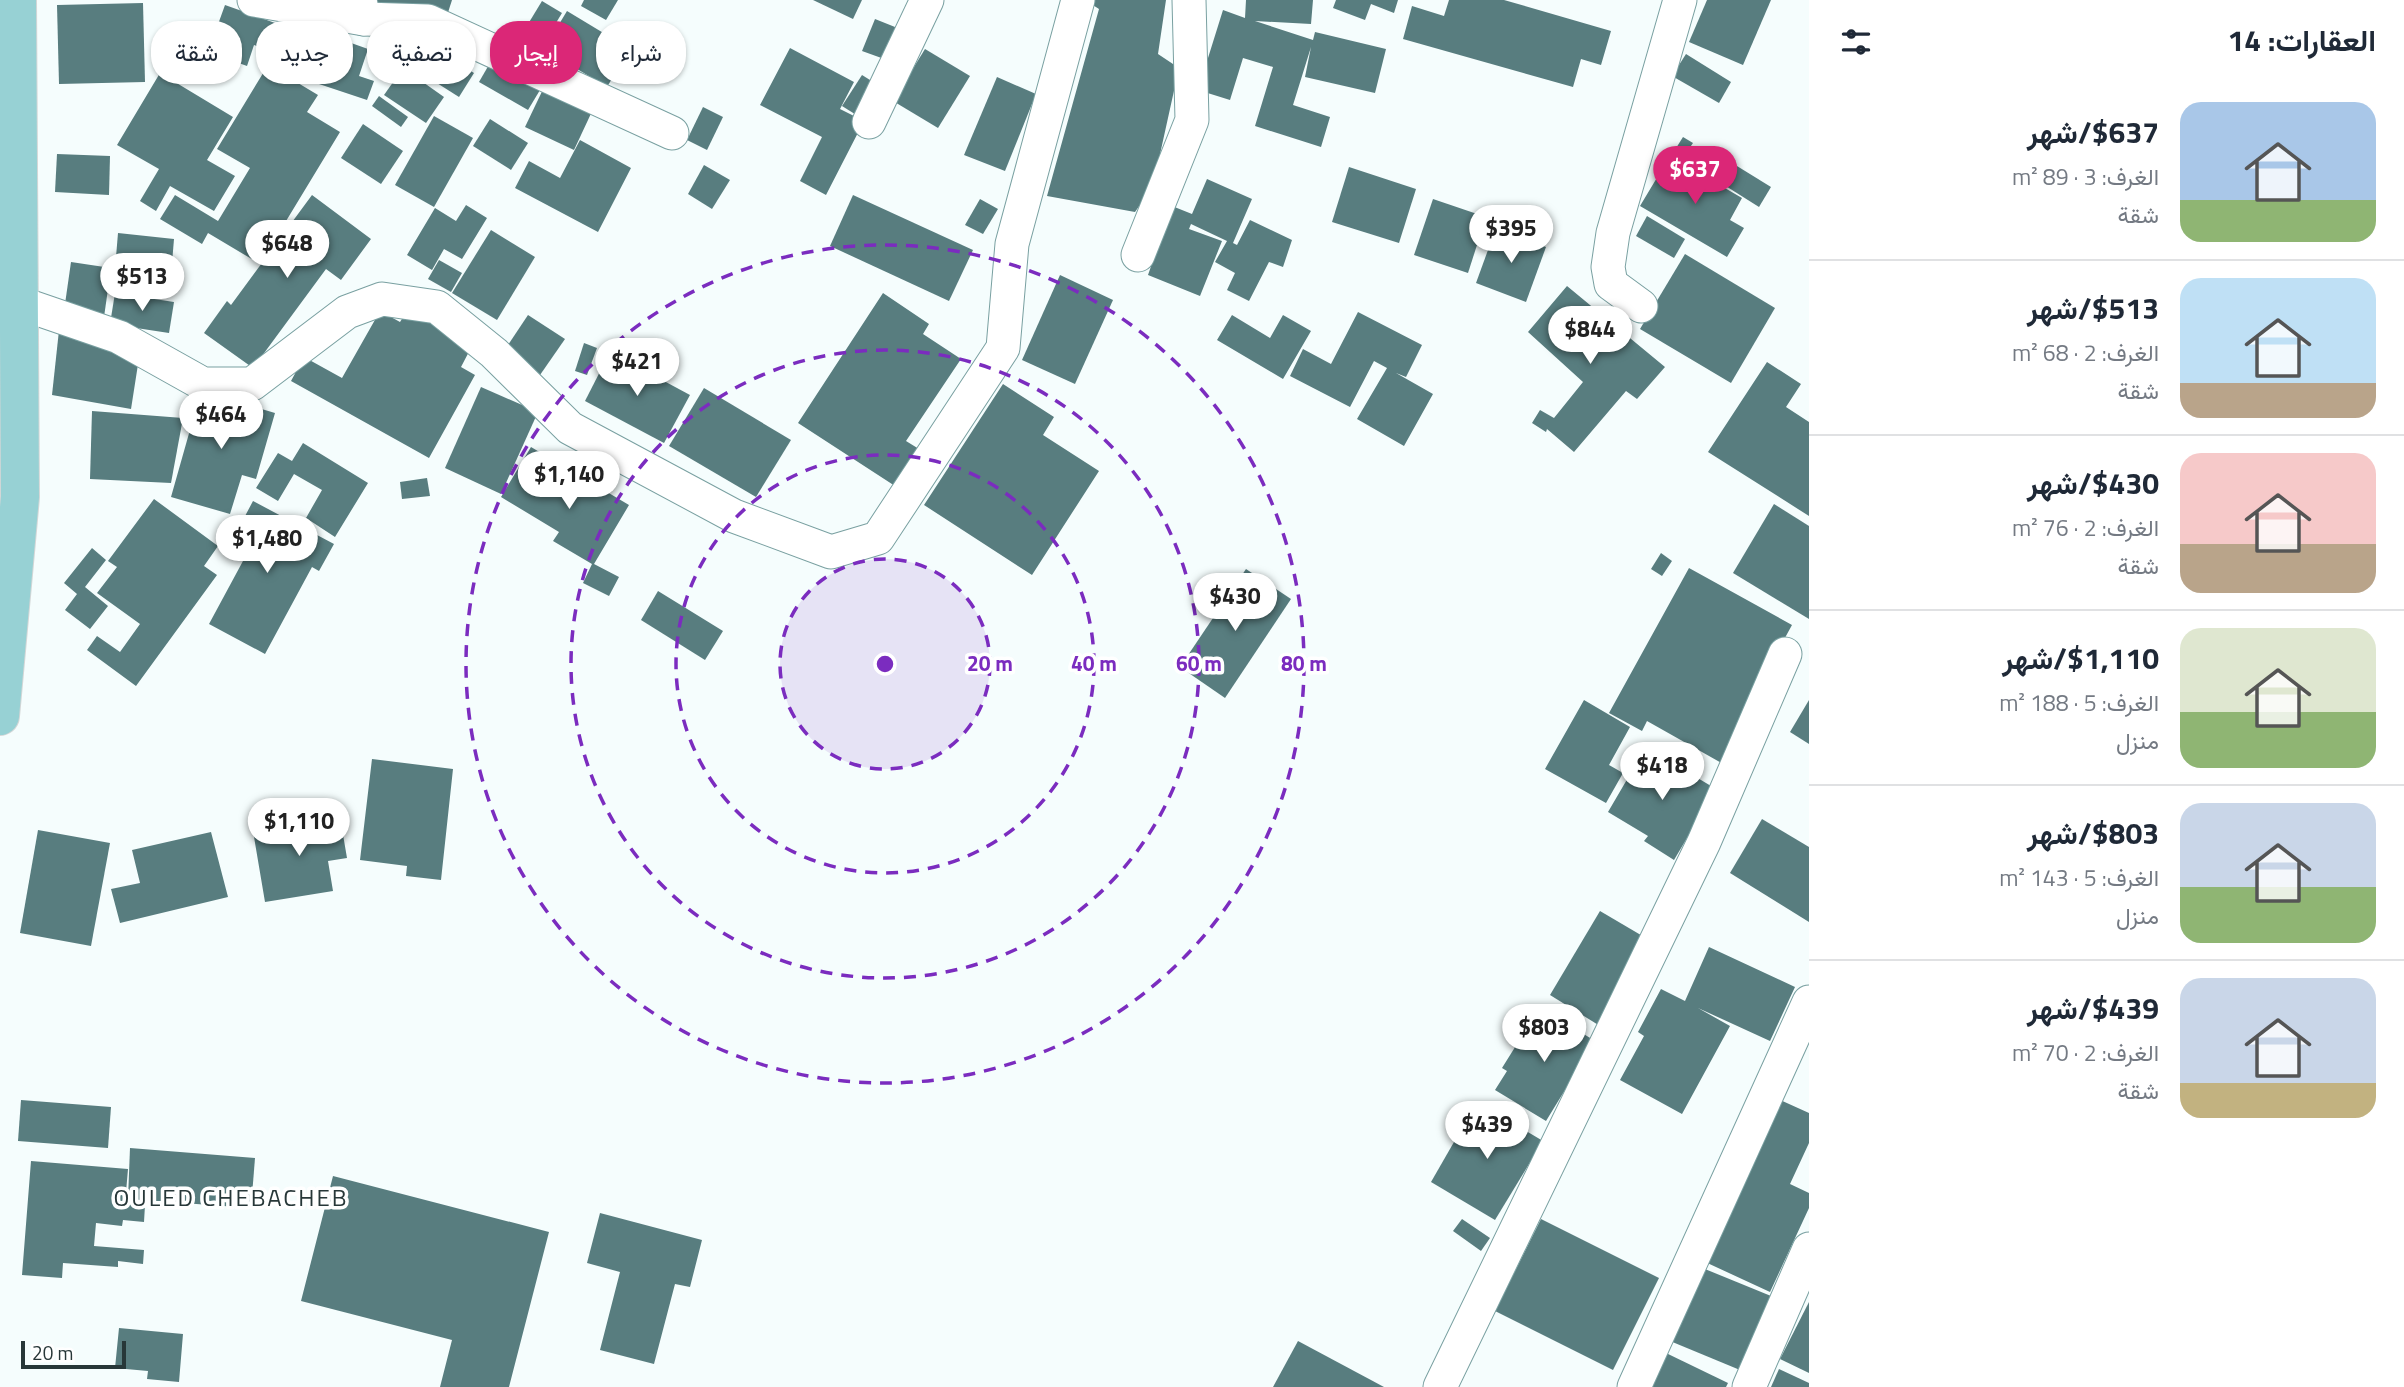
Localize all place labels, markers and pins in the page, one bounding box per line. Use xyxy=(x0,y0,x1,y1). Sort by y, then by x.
pin: $637 xyxy=(1654,146,1736,206)
pin: $395 xyxy=(1470,205,1552,265)
pin: $648 xyxy=(246,220,328,280)
pin: $513 xyxy=(101,254,183,313)
pin: $844 xyxy=(1549,306,1631,366)
pin: $421 xyxy=(596,338,678,398)
pin: $464 xyxy=(180,392,262,451)
pin: $1,140 xyxy=(512,452,626,511)
pin: $1,480 xyxy=(210,516,324,575)
pin: $430 xyxy=(1194,574,1276,633)
centre of rings xyxy=(873,652,897,676)
pin: $418 xyxy=(1621,742,1703,802)
pin: $1,110 xyxy=(242,798,356,858)
pin: $803 xyxy=(1503,1004,1585,1064)
pin: $439 xyxy=(1446,1102,1528,1161)

